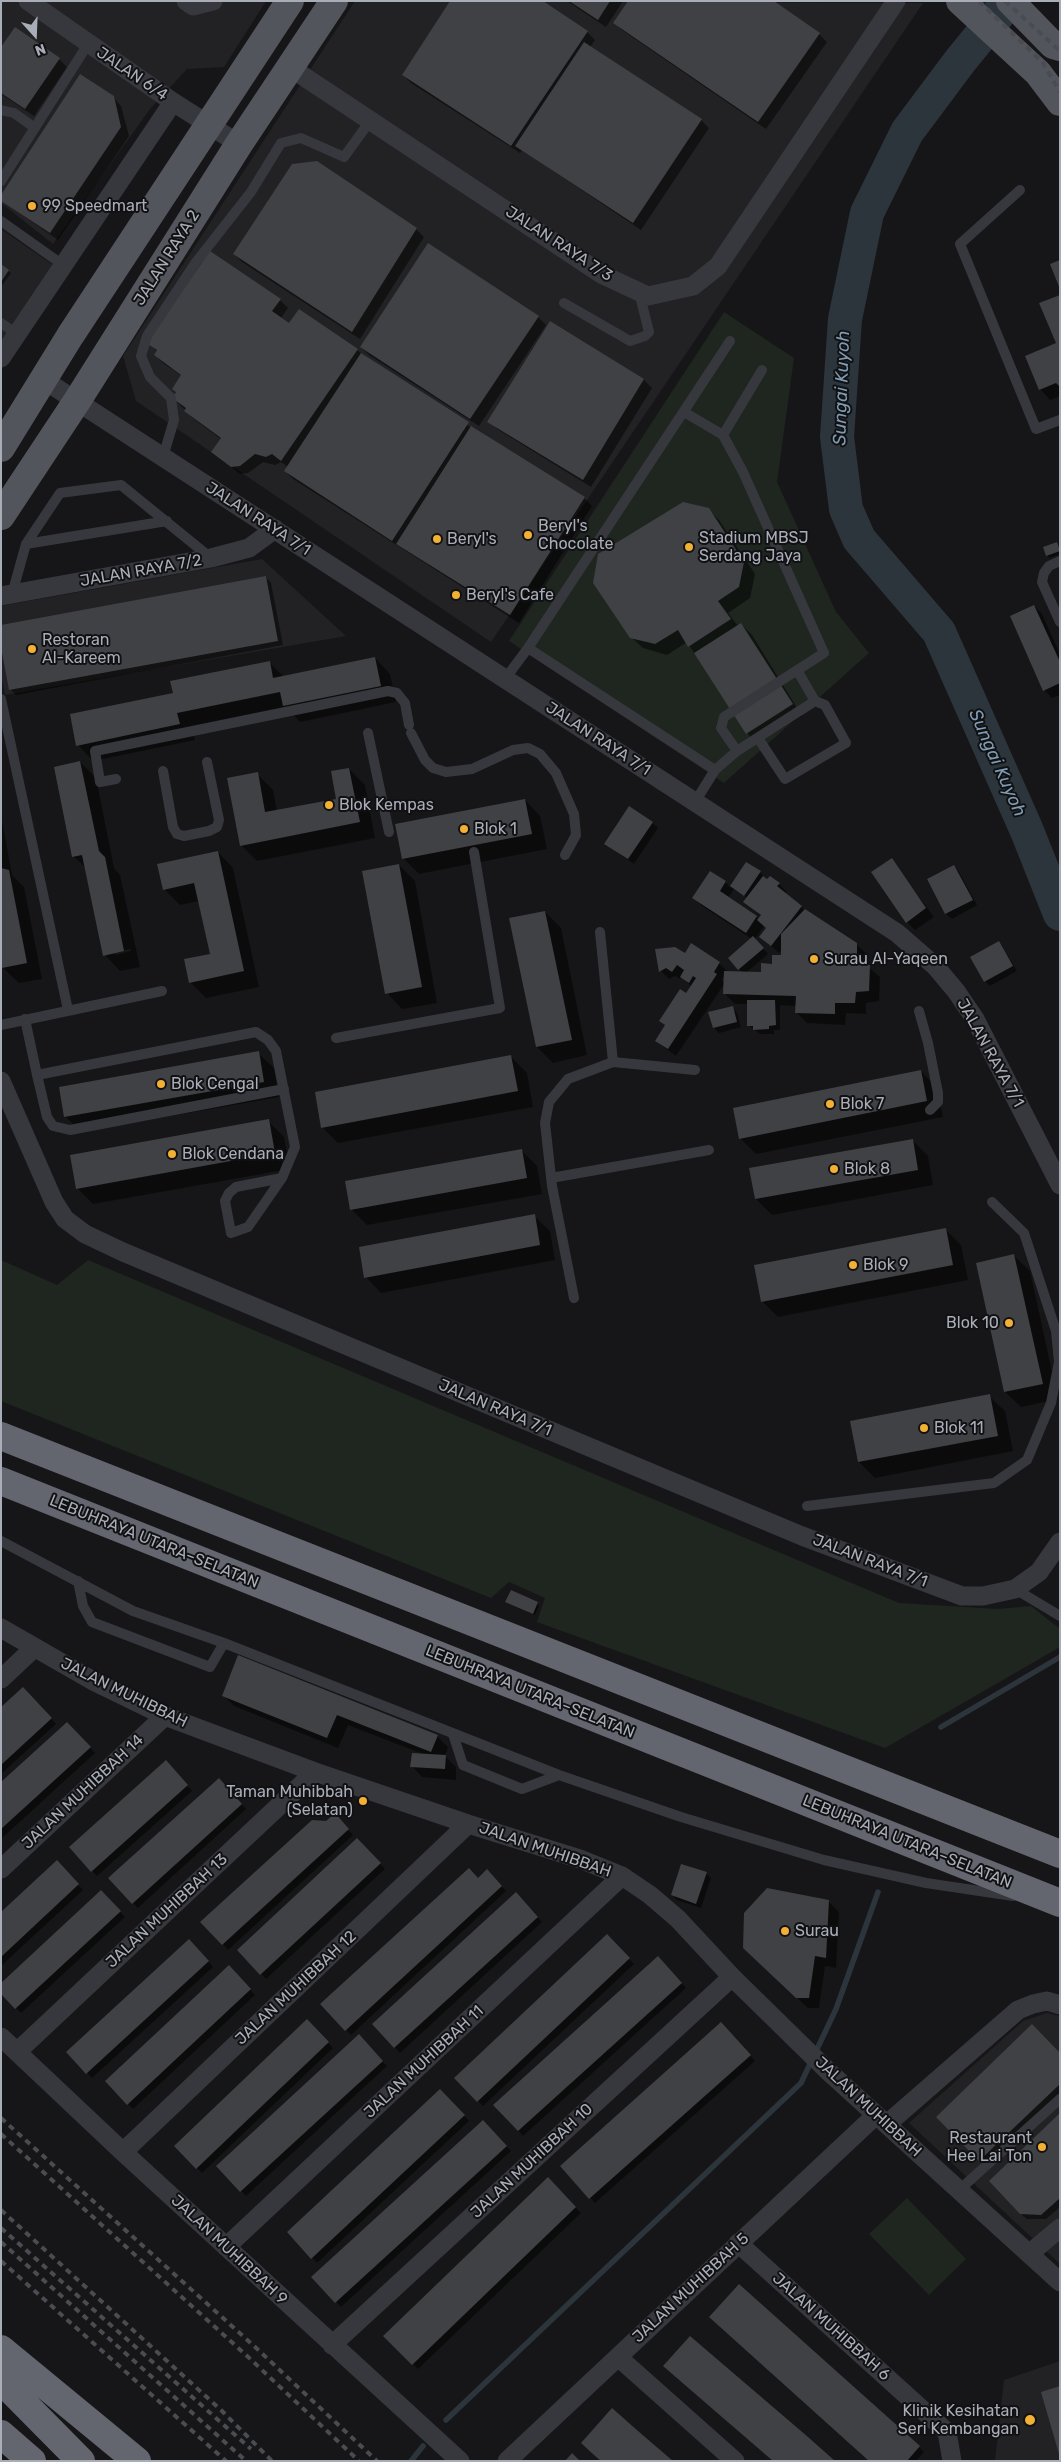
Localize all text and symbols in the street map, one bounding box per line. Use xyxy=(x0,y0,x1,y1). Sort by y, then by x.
north arrow xyxy=(10,10,60,60)
text: N xyxy=(33,40,48,59)
street label: JALAN 6/4 xyxy=(93,43,171,105)
place label: 99 Speedmart xyxy=(42,196,147,216)
marker: 99 Speedmart xyxy=(26,200,38,212)
street label: JALAN RAYA 7/3 xyxy=(502,202,616,286)
street label: JALAN RAYA 2 xyxy=(130,207,204,309)
water label: Sungai Kuyoh xyxy=(829,330,855,446)
street label: JALAN RAYA 7/1 xyxy=(202,478,314,560)
place label: Beryl's Chocolate xyxy=(538,516,613,554)
place label: Stadium MBSJ Serdang Jaya xyxy=(699,528,809,566)
place label: Beryl's xyxy=(447,529,497,549)
marker: Beryl's Chocolate xyxy=(522,529,534,541)
marker: Beryl's xyxy=(431,533,443,545)
marker: Stadium MBSJ Serdang Jaya xyxy=(683,541,695,553)
street label: JALAN RAYA 7/2 xyxy=(79,551,203,591)
place label: Beryl's Cafe xyxy=(466,585,554,605)
marker: Beryl's Cafe xyxy=(450,589,462,601)
place label: Restoran Al-Kareem xyxy=(42,630,121,668)
marker: Restoran Al-Kareem xyxy=(26,643,38,655)
street label: JALAN RAYA 7/1 xyxy=(542,698,654,780)
water label: Sungai Kuyoh xyxy=(964,706,1030,820)
place label: Blok Kempas xyxy=(339,795,434,815)
marker: Blok Kempas xyxy=(323,799,335,811)
place label: Blok 1 xyxy=(474,819,517,839)
marker: Blok 1 xyxy=(458,823,470,835)
place label: Surau Al-Yaqeen xyxy=(824,949,948,969)
marker: Surau Al-Yaqeen xyxy=(808,953,820,965)
street label: JALAN RAYA 7/1 xyxy=(952,995,1028,1111)
place label: Blok Cengal xyxy=(171,1074,259,1094)
marker: Blok Cengal xyxy=(155,1078,167,1090)
place label: Blok 7 xyxy=(840,1094,884,1114)
marker: Blok 7 xyxy=(824,1098,836,1110)
place label: Blok Cendana xyxy=(182,1144,284,1164)
marker: Blok Cendana xyxy=(166,1148,178,1160)
place label: Blok 8 xyxy=(844,1159,890,1179)
marker: Blok 8 xyxy=(828,1163,840,1175)
place label: Blok 9 xyxy=(863,1255,908,1275)
marker: Blok 9 xyxy=(847,1259,859,1271)
place label: Blok 10 xyxy=(946,1313,999,1333)
marker: Blok 10 xyxy=(1003,1317,1015,1329)
street label: JALAN RAYA 7/1 xyxy=(436,1376,554,1440)
place label: Blok 11 xyxy=(934,1418,984,1438)
marker: Blok 11 xyxy=(918,1422,930,1434)
street label: LEBUHRAYA UTARA–SELATAN xyxy=(47,1491,261,1593)
street label: JALAN RAYA 7/1 xyxy=(810,1530,930,1592)
street label: LEBUHRAYA UTARA–SELATAN xyxy=(423,1641,637,1743)
street label: JALAN MUHIBBAH xyxy=(58,1654,190,1732)
street label: JALAN MUHIBBAH 14 xyxy=(18,1731,148,1853)
place label: Taman Muhibbah (Selatan) xyxy=(226,1782,353,1820)
street label: LEBUHRAYA UTARA–SELATAN xyxy=(800,1791,1014,1893)
marker: Taman Muhibbah (Selatan) xyxy=(357,1795,369,1807)
street label: JALAN MUHIBBAH xyxy=(476,1818,614,1882)
street label: JALAN MUHIBBAH 13 xyxy=(102,1850,232,1972)
place label: Surau xyxy=(795,1921,839,1941)
marker: Surau xyxy=(779,1925,791,1937)
street label: JALAN MUHIBBAH 12 xyxy=(231,1927,361,2049)
street label: JALAN MUHIBBAH 11 xyxy=(360,2002,488,2122)
street label: JALAN MUHIBBAH xyxy=(811,2053,925,2161)
street label: JALAN MUHIBBAH 10 xyxy=(467,2100,597,2222)
place label: Restaurant Hee Lai Ton xyxy=(946,2128,1032,2166)
marker: Restaurant Hee Lai Ton xyxy=(1036,2141,1048,2153)
street label: JALAN MUHIBBAH 9 xyxy=(167,2191,291,2309)
street label: JALAN MUHIBBAH 5 xyxy=(629,2229,753,2347)
street label: JALAN MUHIBBAH 6 xyxy=(768,2269,894,2385)
place label: Klinik Kesihatan Seri Kembangan xyxy=(898,2401,1019,2439)
marker: Klinik Kesihatan Seri Kembangan xyxy=(1023,2413,1037,2427)

